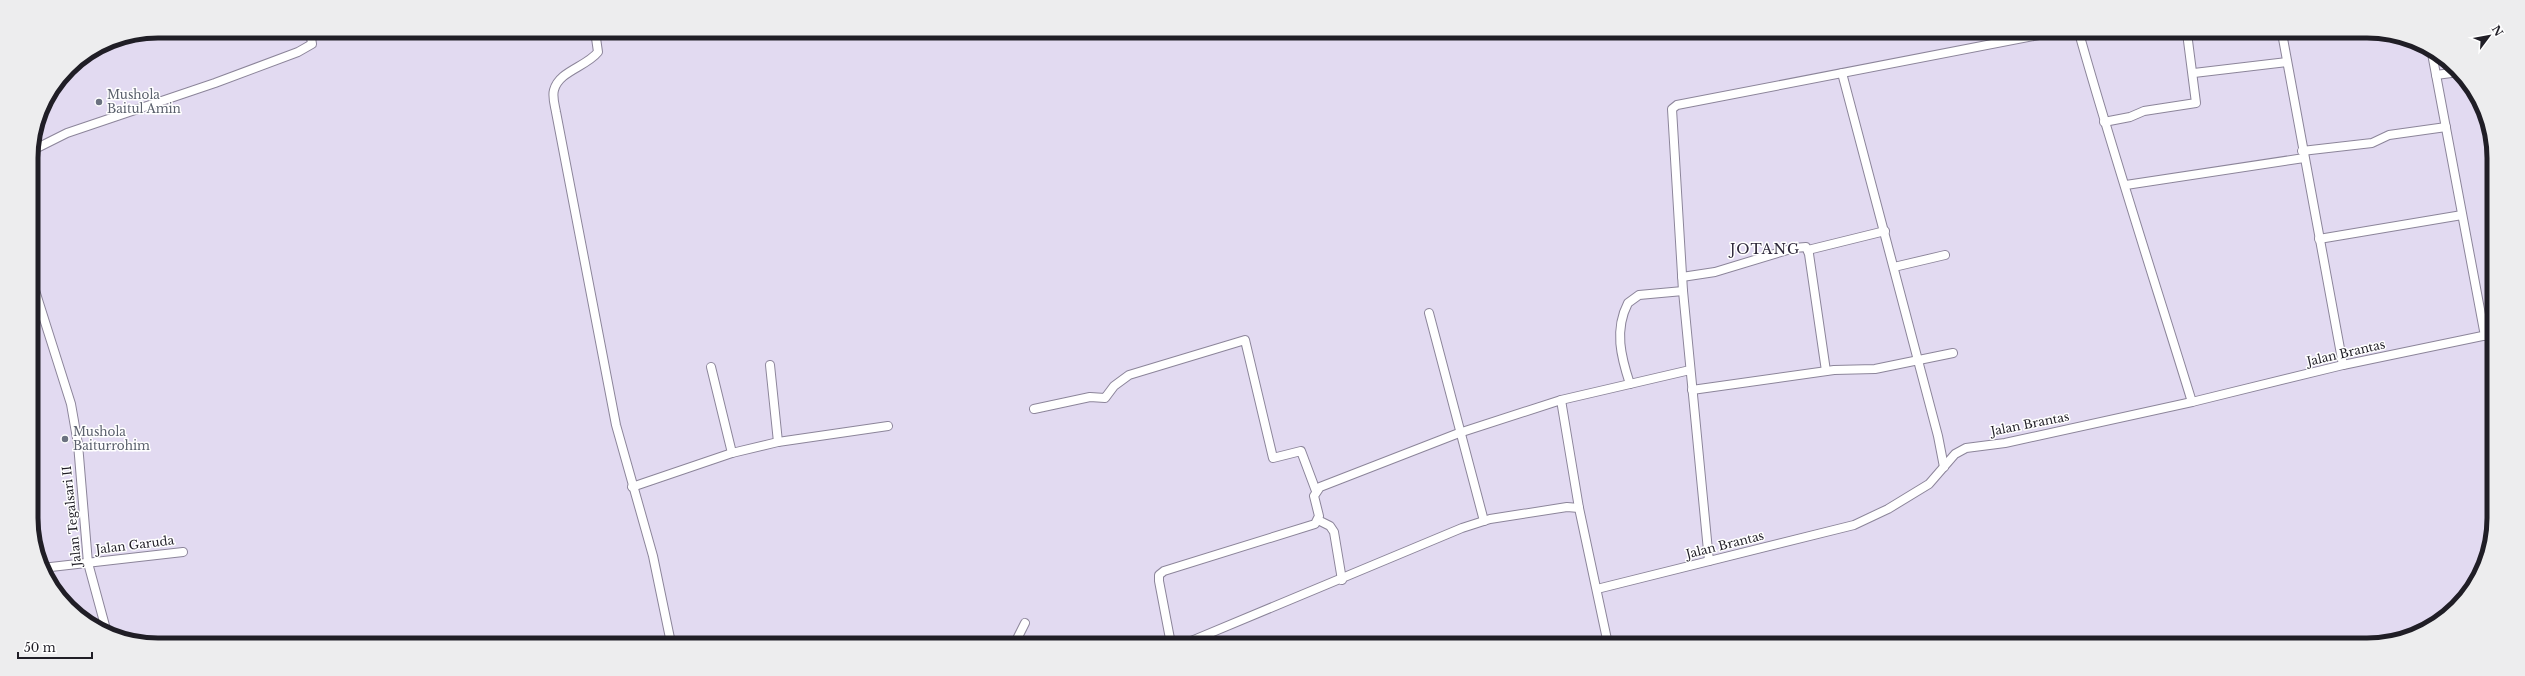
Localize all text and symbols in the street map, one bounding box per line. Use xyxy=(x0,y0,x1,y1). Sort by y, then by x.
north arrow xyxy=(2469,16,2509,56)
text: N xyxy=(2489,23,2507,39)
place label: Mushola Baitul Amin xyxy=(107,87,181,116)
marker: Mushola Baitul Amin xyxy=(94,97,104,107)
district label: JOTANG xyxy=(1728,240,1800,258)
street label: Jalan Brantas xyxy=(2303,336,2386,369)
street label: Jalan Brantas xyxy=(1987,409,2070,439)
place label: Mushola Baiturrohim xyxy=(73,424,150,453)
marker: Mushola Baiturrohim xyxy=(60,434,70,444)
street label: Jalan Tegalsari II xyxy=(59,465,84,569)
street label: Jalan Brantas xyxy=(1682,528,1765,562)
street label: Jalan Garuda xyxy=(93,532,175,557)
scale bar xyxy=(18,634,92,660)
text: 50 m xyxy=(24,640,56,655)

